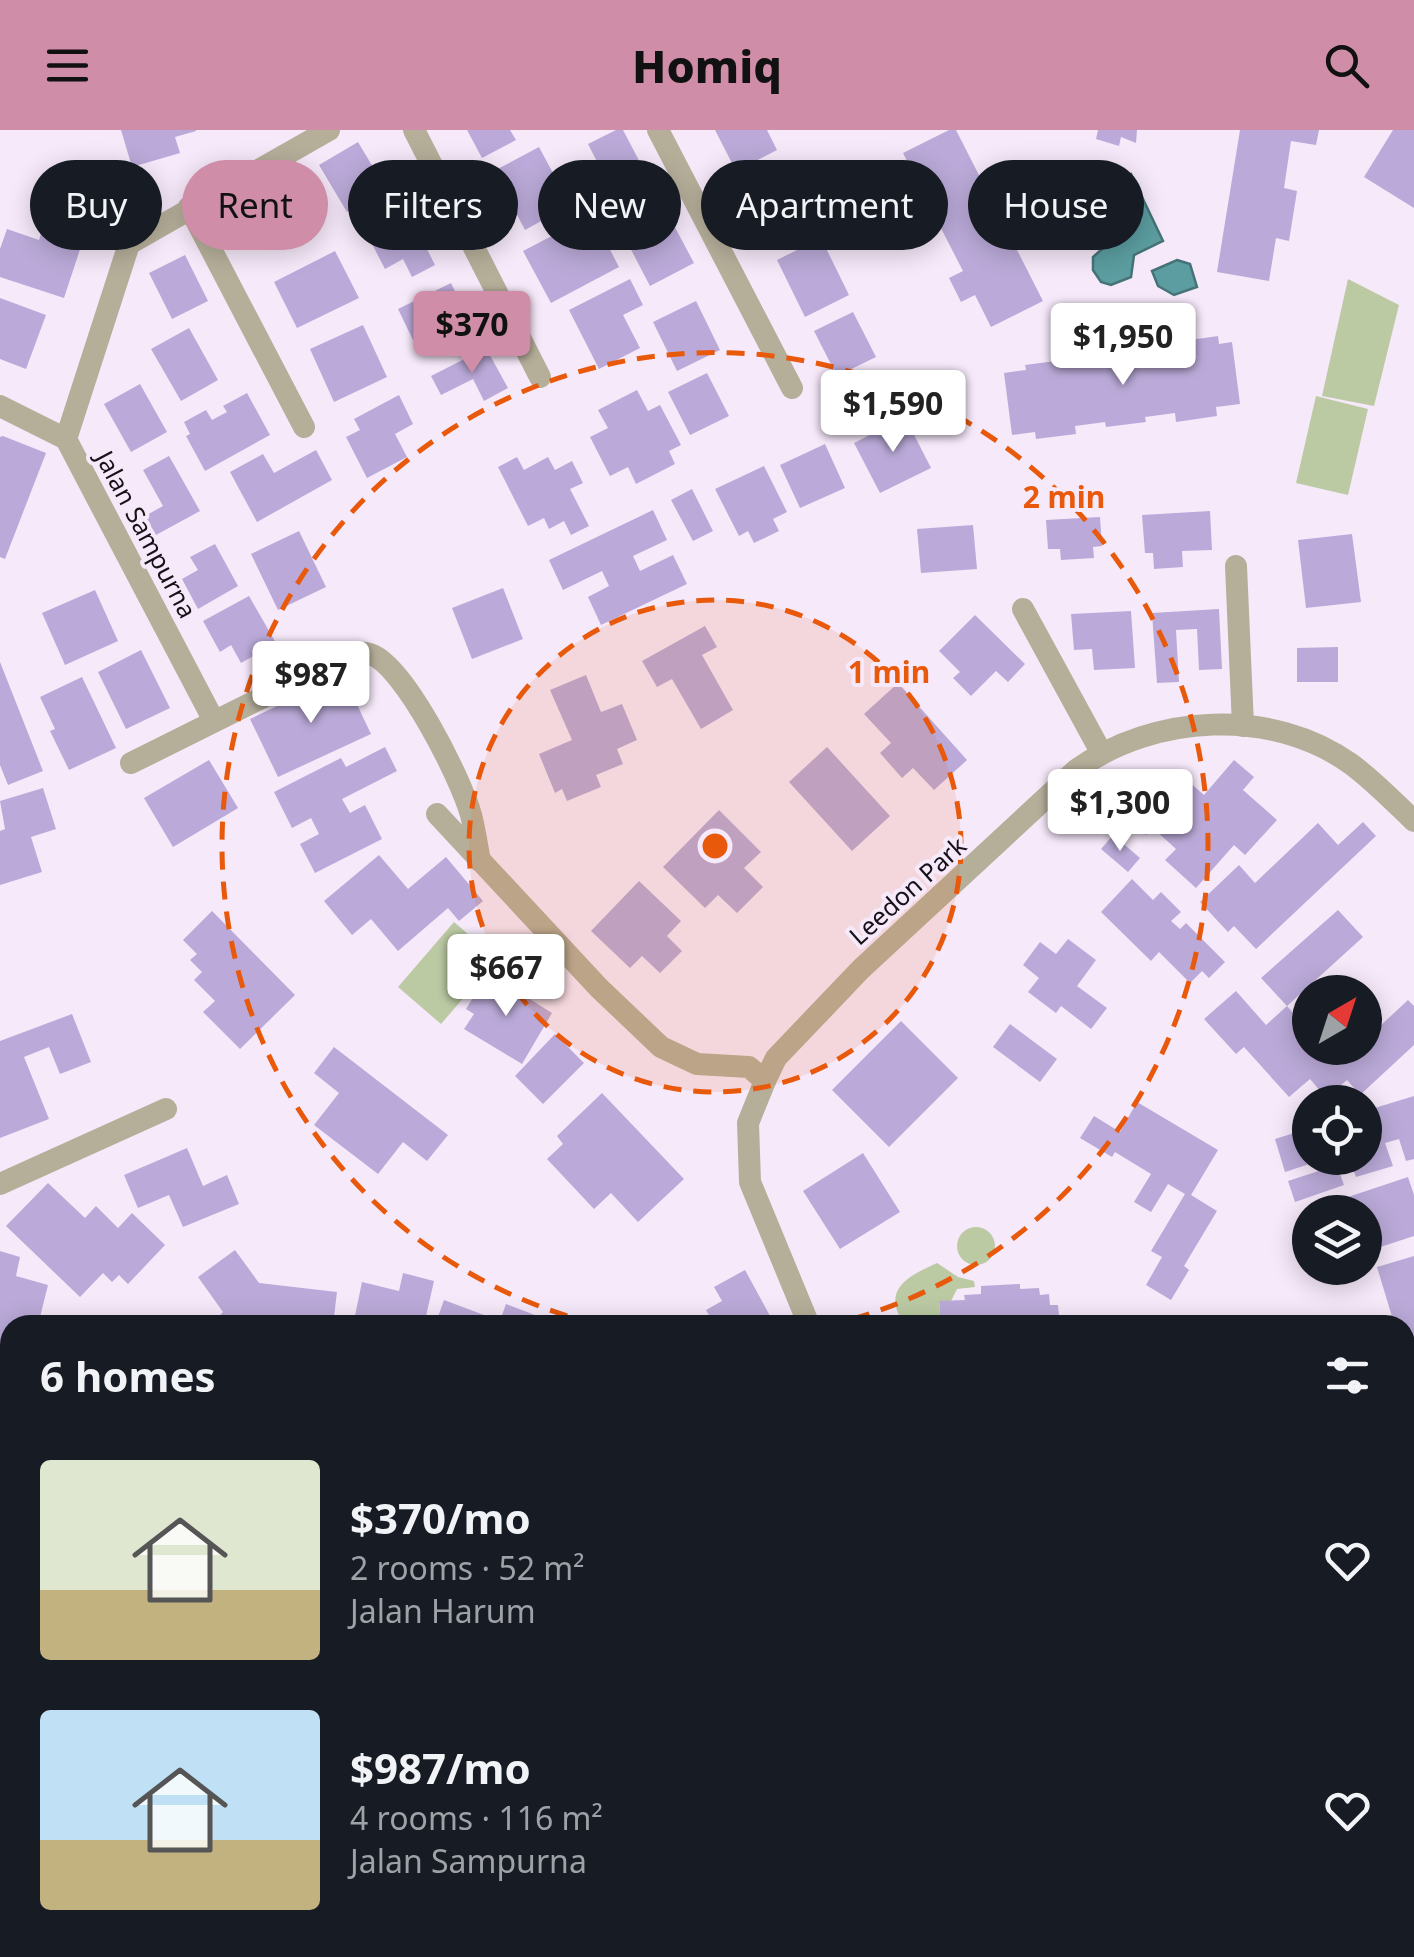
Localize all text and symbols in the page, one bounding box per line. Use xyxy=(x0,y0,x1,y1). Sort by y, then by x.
text: Homiq xyxy=(632,35,782,96)
icon: menu xyxy=(40,38,95,93)
icon: search xyxy=(1319,38,1374,93)
chip: Buy xyxy=(30,160,162,250)
chip: Rent xyxy=(182,160,328,250)
chip: Filters xyxy=(348,160,518,250)
chip: New xyxy=(538,160,681,250)
chip: Apartment xyxy=(701,160,948,250)
chip: House xyxy=(968,160,1144,250)
pin: $370 xyxy=(413,291,531,376)
text: $370 xyxy=(435,302,509,345)
pin: $1,950 xyxy=(1042,303,1204,388)
text: $1,950 xyxy=(1073,314,1173,357)
pin: $1,590 xyxy=(812,370,974,455)
text: $1,590 xyxy=(843,381,943,424)
street label: Jalan Sampurna xyxy=(88,443,205,624)
text: 2 min xyxy=(1023,476,1105,517)
pin: $987 xyxy=(252,641,370,726)
text: 1 min xyxy=(848,651,930,692)
text: $987 xyxy=(274,652,348,695)
pin: $1,300 xyxy=(1039,769,1201,854)
text: $1,300 xyxy=(1070,780,1170,823)
centre of rings xyxy=(697,828,733,864)
street label: Leedon Park xyxy=(841,828,973,952)
pin: $667 xyxy=(447,934,565,1019)
text: $667 xyxy=(469,945,543,988)
north arrow xyxy=(1292,975,1382,1065)
map controls xyxy=(1292,975,1382,1285)
button: locate xyxy=(1292,1085,1382,1175)
button: layers xyxy=(1292,1195,1382,1285)
text: 6 homes xyxy=(40,1347,216,1404)
icon: filters xyxy=(1320,1348,1375,1403)
text: $370/mo xyxy=(350,1489,531,1546)
icon: home xyxy=(120,1500,240,1620)
icon: heart xyxy=(1320,1533,1375,1588)
text: 2 rooms · 52 m² xyxy=(350,1546,584,1589)
text: Jalan Harum xyxy=(350,1589,536,1632)
text: $987/mo xyxy=(350,1739,531,1796)
icon: home xyxy=(120,1750,240,1870)
icon: heart xyxy=(1320,1783,1375,1838)
text: 4 rooms · 116 m² xyxy=(350,1796,603,1839)
text: Jalan Sampurna xyxy=(350,1839,587,1882)

